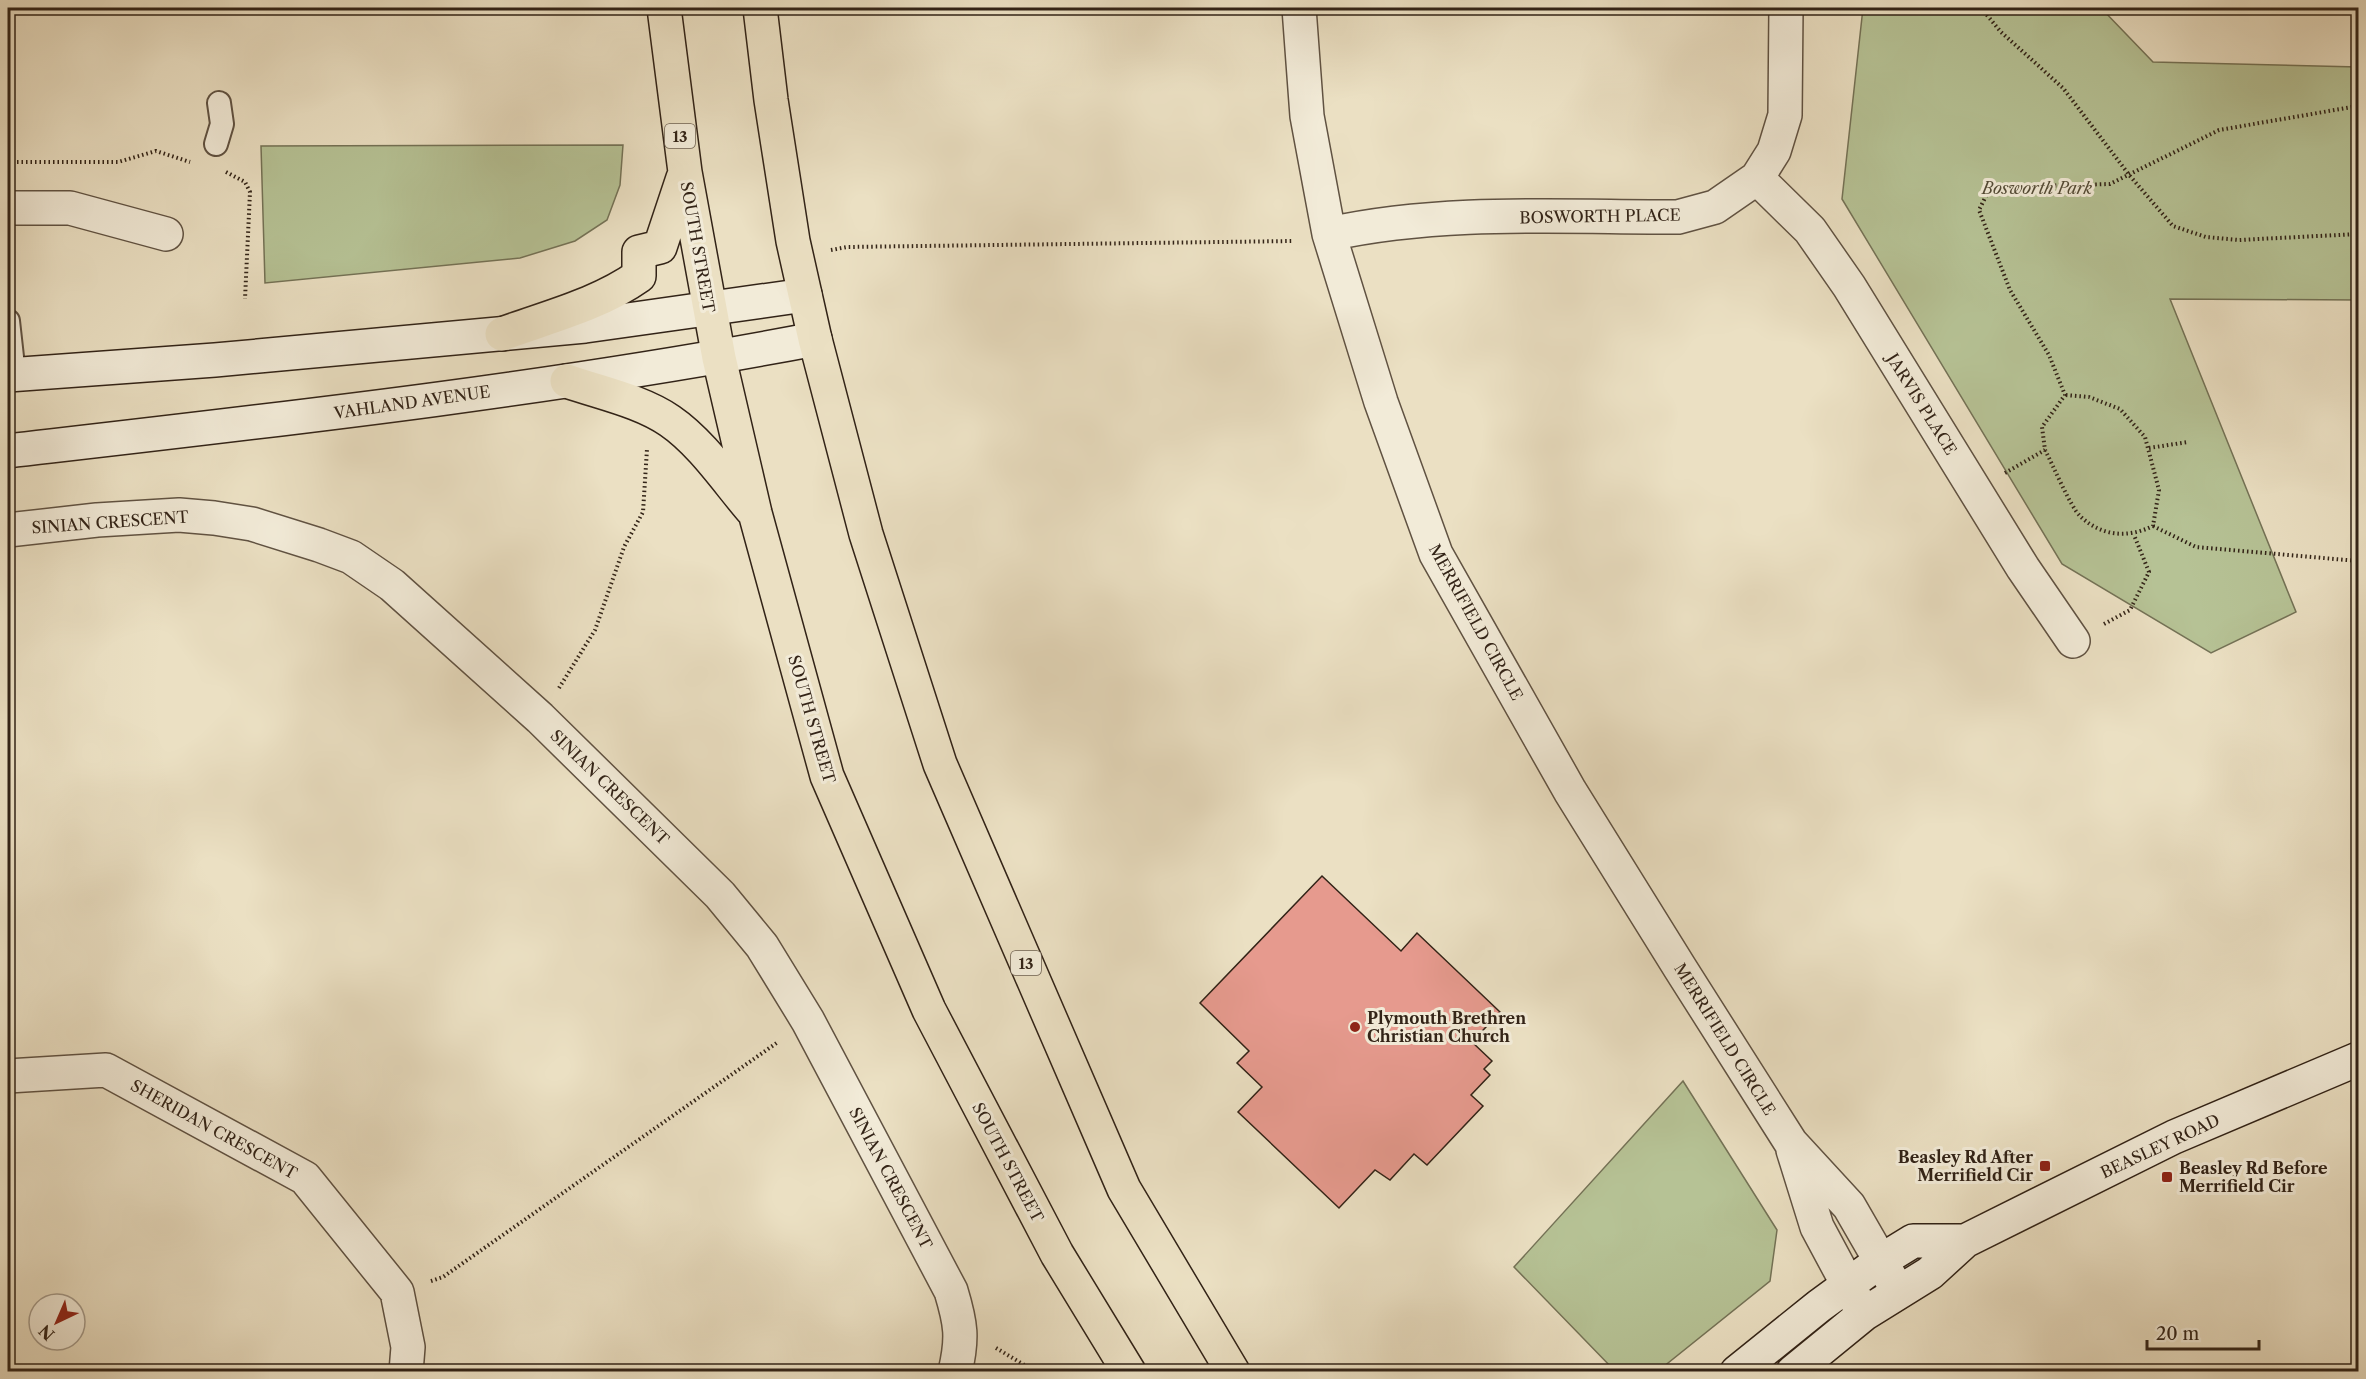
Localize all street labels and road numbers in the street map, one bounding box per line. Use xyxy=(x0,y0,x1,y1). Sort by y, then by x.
road number: 13 xyxy=(665,124,695,148)
street label: SOUTH STREET xyxy=(677,180,719,314)
street label: BOSWORTH PLACE xyxy=(1519,205,1681,227)
street label: JARVIS PLACE xyxy=(1881,347,1961,458)
street label: VAHLAND AVENUE xyxy=(332,381,491,423)
street label: SINIAN CRESCENT xyxy=(31,507,189,537)
street label: MERRIFIELD CIRCLE xyxy=(1425,540,1527,704)
street label: SOUTH STREET xyxy=(784,653,840,785)
street label: SINIAN CRESCENT xyxy=(546,725,674,849)
road number: 13 xyxy=(1011,951,1041,975)
street label: MERRIFIELD CIRCLE xyxy=(1670,959,1780,1119)
street label: SHERIDAN CRESCENT xyxy=(127,1075,301,1183)
street label: SOUTH STREET xyxy=(968,1099,1048,1225)
street label: SINIAN CRESCENT xyxy=(845,1104,937,1252)
street label: BEASLEY ROAD xyxy=(2097,1110,2223,1182)

